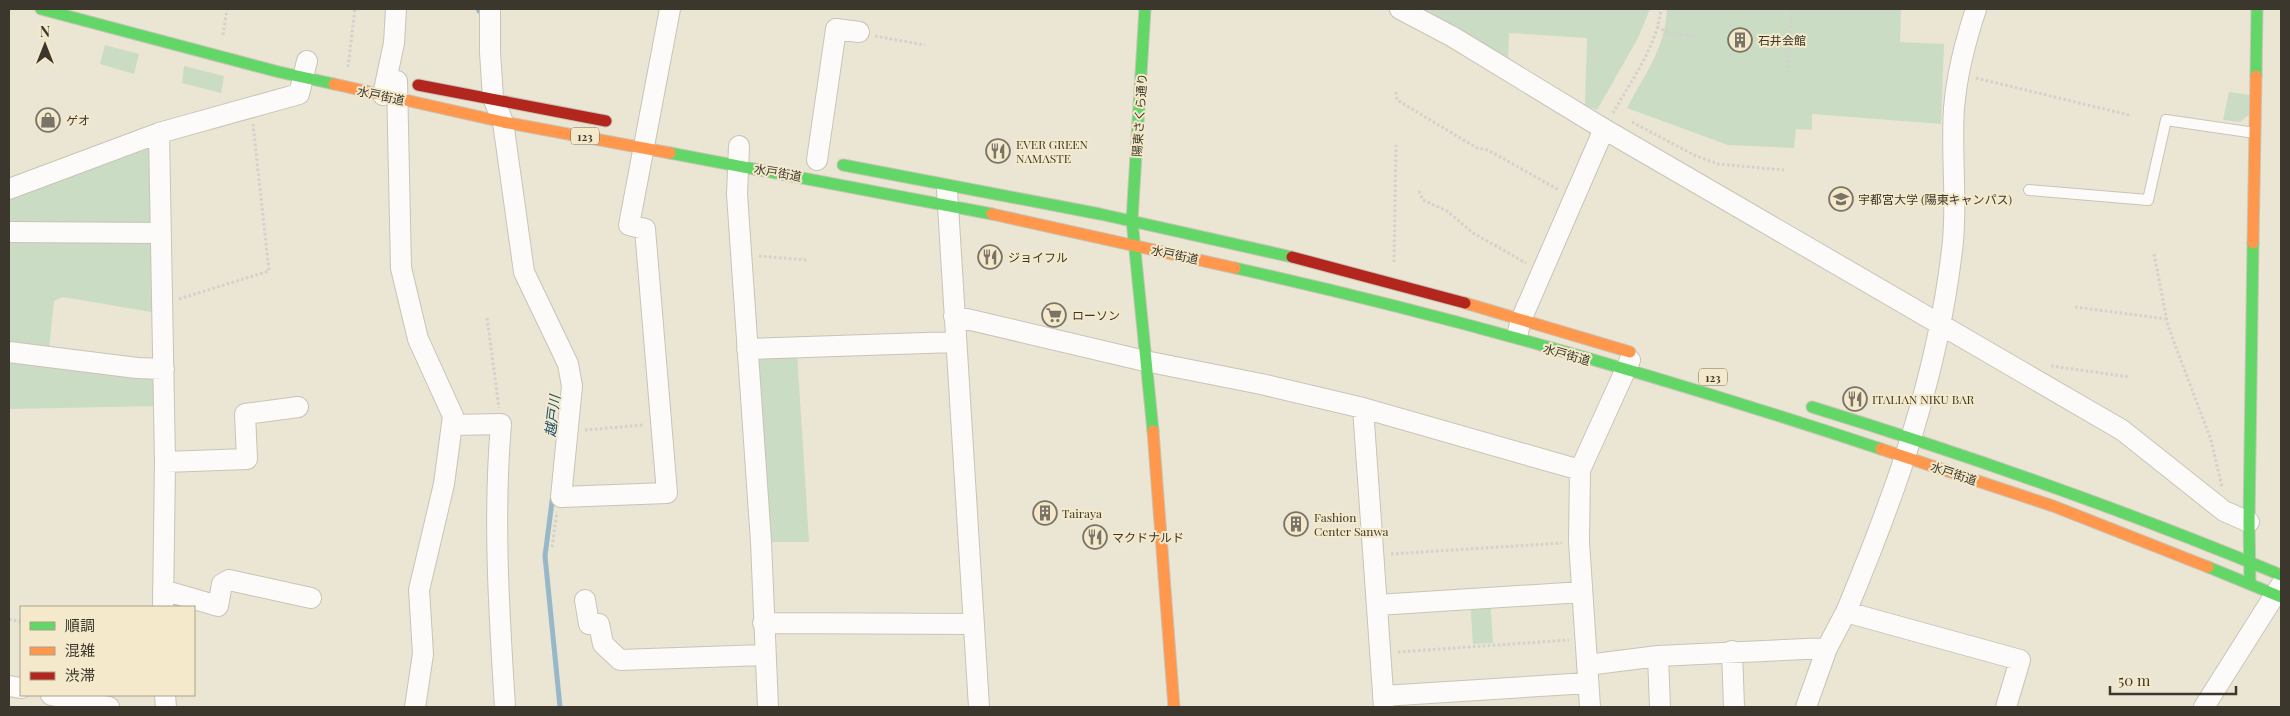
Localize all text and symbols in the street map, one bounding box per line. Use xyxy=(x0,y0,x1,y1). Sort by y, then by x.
north arrow xyxy=(20,20,70,70)
text: N xyxy=(40,22,50,41)
building icon: 石井会館 xyxy=(1727,27,1753,53)
place label: 石井会館 xyxy=(1758,32,1806,48)
street label: 陽東さくら通り xyxy=(1128,73,1150,157)
street label: 水戸街道 xyxy=(356,82,406,108)
shop icon: ゲオ xyxy=(35,107,61,133)
place label: ゲオ xyxy=(66,112,90,128)
road number: 123 xyxy=(571,128,599,144)
place label: EVER GREEN NAMASTE xyxy=(1016,136,1089,166)
restaurant icon: EVER GREEN NAMASTE xyxy=(985,138,1011,164)
street label: 水戸街道 xyxy=(753,160,803,184)
school or university icon: 宇都宮大学 (陽東キャンパス) xyxy=(1828,186,1854,212)
place label: 宇都宮大学 (陽東キャンパス) xyxy=(1858,191,2012,207)
street label: 水戸街道 xyxy=(1150,241,1200,267)
restaurant icon: ジョイフル xyxy=(977,244,1003,270)
place label: ジョイフル xyxy=(1008,249,1068,265)
supermarket icon: ローソン xyxy=(1041,302,1067,328)
place label: ローソン xyxy=(1072,307,1120,323)
street label: 水戸街道 xyxy=(1542,340,1592,368)
road number: 123 xyxy=(1699,368,1727,386)
restaurant icon: ITALIAN NIKU BAR xyxy=(1842,386,1868,412)
place label: ITALIAN NIKU BAR xyxy=(1872,391,1974,407)
water label: 越戸川 xyxy=(540,392,564,438)
street label: 水戸街道 xyxy=(1929,458,1979,488)
building icon: Tairaya xyxy=(1032,500,1058,526)
place label: Tairaya xyxy=(1062,505,1102,521)
place label: Fashion Center Sanwa xyxy=(1314,509,1389,539)
building icon: Fashion Center Sanwa xyxy=(1283,511,1309,537)
restaurant icon: マクドナルド xyxy=(1082,524,1108,550)
place label: マクドナルド xyxy=(1112,529,1184,545)
legend xyxy=(20,606,195,696)
text: 順調 xyxy=(65,615,95,635)
text: 混雑 xyxy=(65,640,95,660)
scale bar xyxy=(2110,664,2236,696)
text: 渋滞 xyxy=(65,665,95,685)
text: 50 m xyxy=(2118,670,2151,690)

